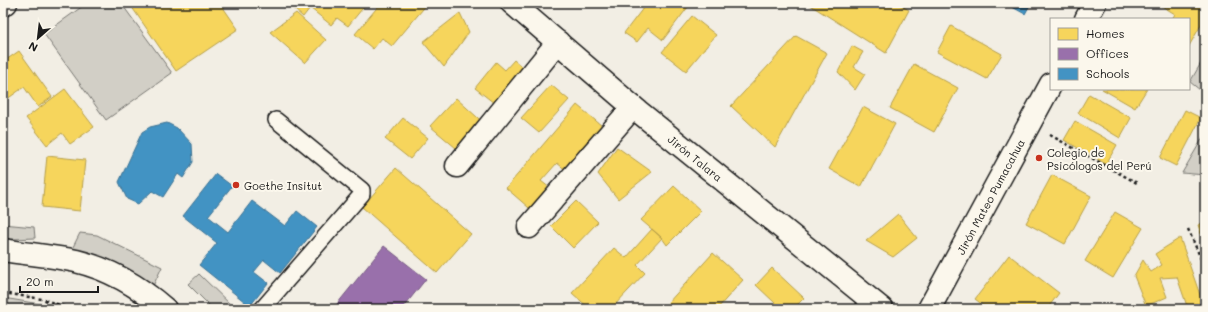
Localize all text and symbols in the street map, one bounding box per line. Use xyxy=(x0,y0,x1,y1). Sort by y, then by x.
north arrow xyxy=(18,18,58,58)
legend xyxy=(1050,18,1190,90)
text: Homes xyxy=(1086,25,1125,41)
text: N xyxy=(26,39,40,56)
text: Offices xyxy=(1086,45,1129,61)
text: Schools xyxy=(1086,65,1130,81)
street label: Jirón Talara xyxy=(665,131,726,184)
street label: Jirón Mateo Pumacahua xyxy=(953,136,1027,257)
place label: Colegio de Psicólogos del Perú xyxy=(1047,145,1152,173)
marker: Colegio de Psicólogos del Perú xyxy=(1034,153,1044,163)
place label: Goethe Insitut xyxy=(244,178,322,193)
marker: Goethe Insitut xyxy=(231,180,241,190)
scale bar xyxy=(20,268,98,294)
text: 20 m xyxy=(26,273,54,289)

